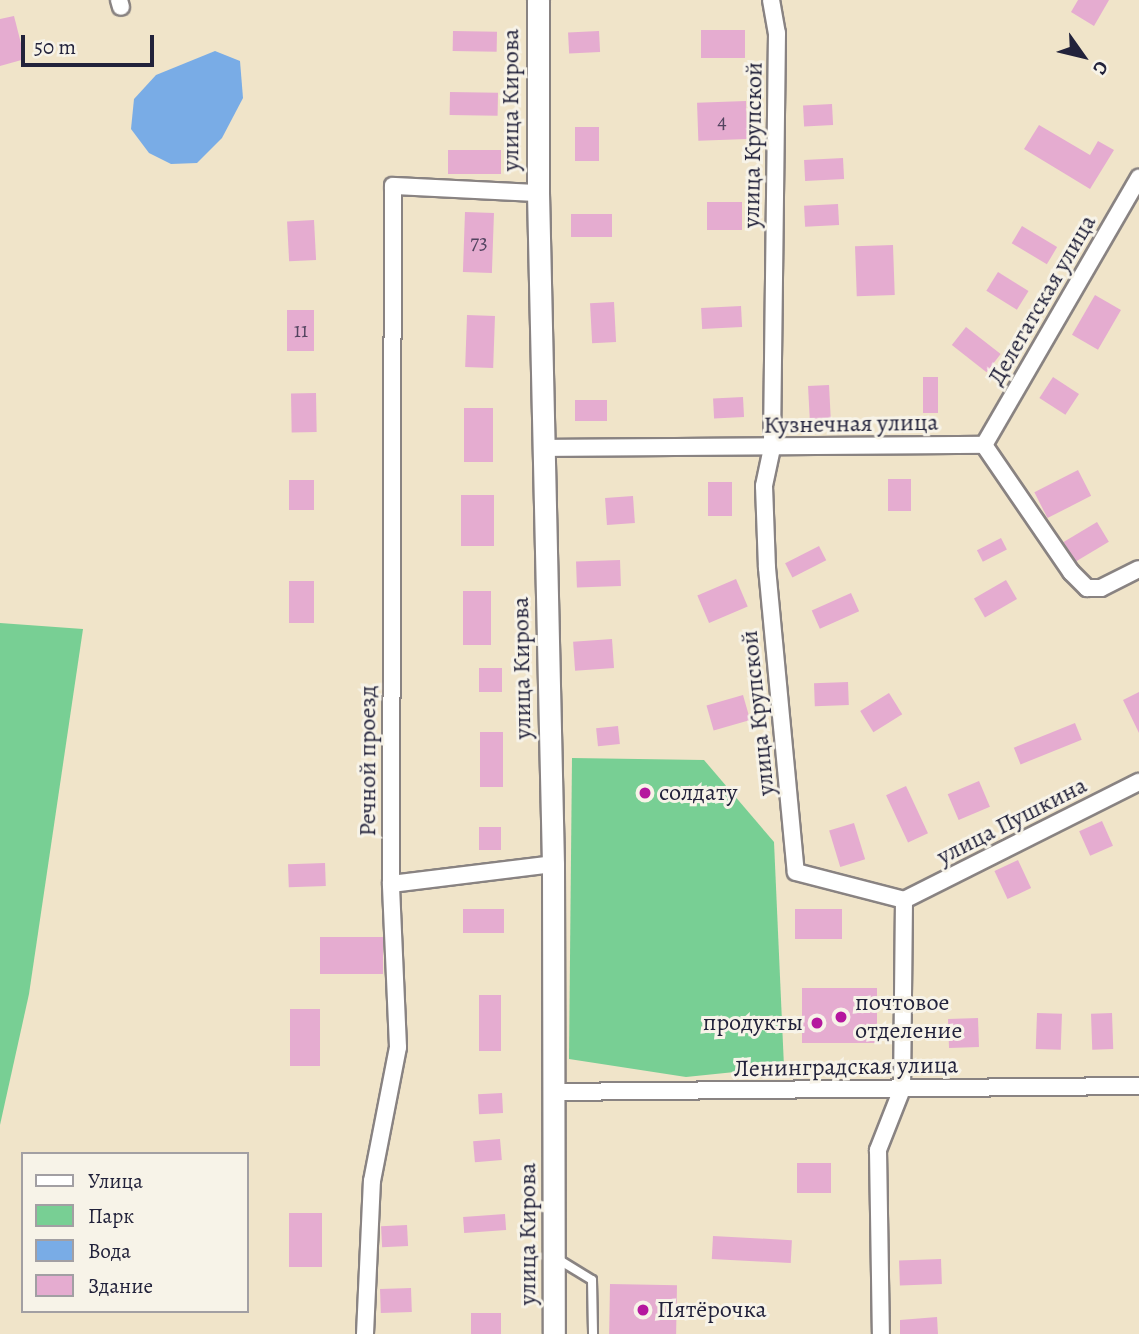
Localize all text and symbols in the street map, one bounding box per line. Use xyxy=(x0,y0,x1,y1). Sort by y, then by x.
scale bar xyxy=(24,21,158,65)
north arrow xyxy=(1048,21,1118,91)
street label: улица Кирова xyxy=(497,29,525,171)
text: 50 m xyxy=(34,33,76,61)
text: С xyxy=(1086,56,1114,80)
street label: улица Крупской xyxy=(737,62,769,228)
house number: 4 xyxy=(717,108,727,134)
street label: Делегатская улица xyxy=(982,210,1102,390)
house number: 73 xyxy=(470,229,488,255)
house number: 11 xyxy=(294,317,308,343)
street label: Кузнечная улица xyxy=(763,408,939,440)
street label: улица Кирова xyxy=(506,596,538,740)
street label: улица Крупской xyxy=(735,629,781,797)
street label: Речной проезд xyxy=(354,686,382,836)
street label: улица Пушкина xyxy=(932,771,1092,871)
place label: солдату xyxy=(659,779,737,807)
marker: солдату xyxy=(637,785,653,801)
place label: почтовое отделение xyxy=(855,989,962,1045)
place label: продукты xyxy=(703,1009,803,1037)
marker: почтовое отделение xyxy=(833,1009,849,1025)
marker: продукты xyxy=(809,1015,825,1031)
street label: Ленинградская улица xyxy=(733,1051,959,1083)
legend xyxy=(21,1152,248,1313)
street label: улица Кирова xyxy=(514,1163,542,1305)
text: Улица xyxy=(88,1167,143,1195)
text: Парк xyxy=(88,1202,134,1230)
text: Вода xyxy=(88,1237,131,1265)
text: Здание xyxy=(88,1272,153,1300)
place label: Пятёрочка xyxy=(657,1296,767,1324)
marker: Пятёрочка xyxy=(635,1302,651,1318)

